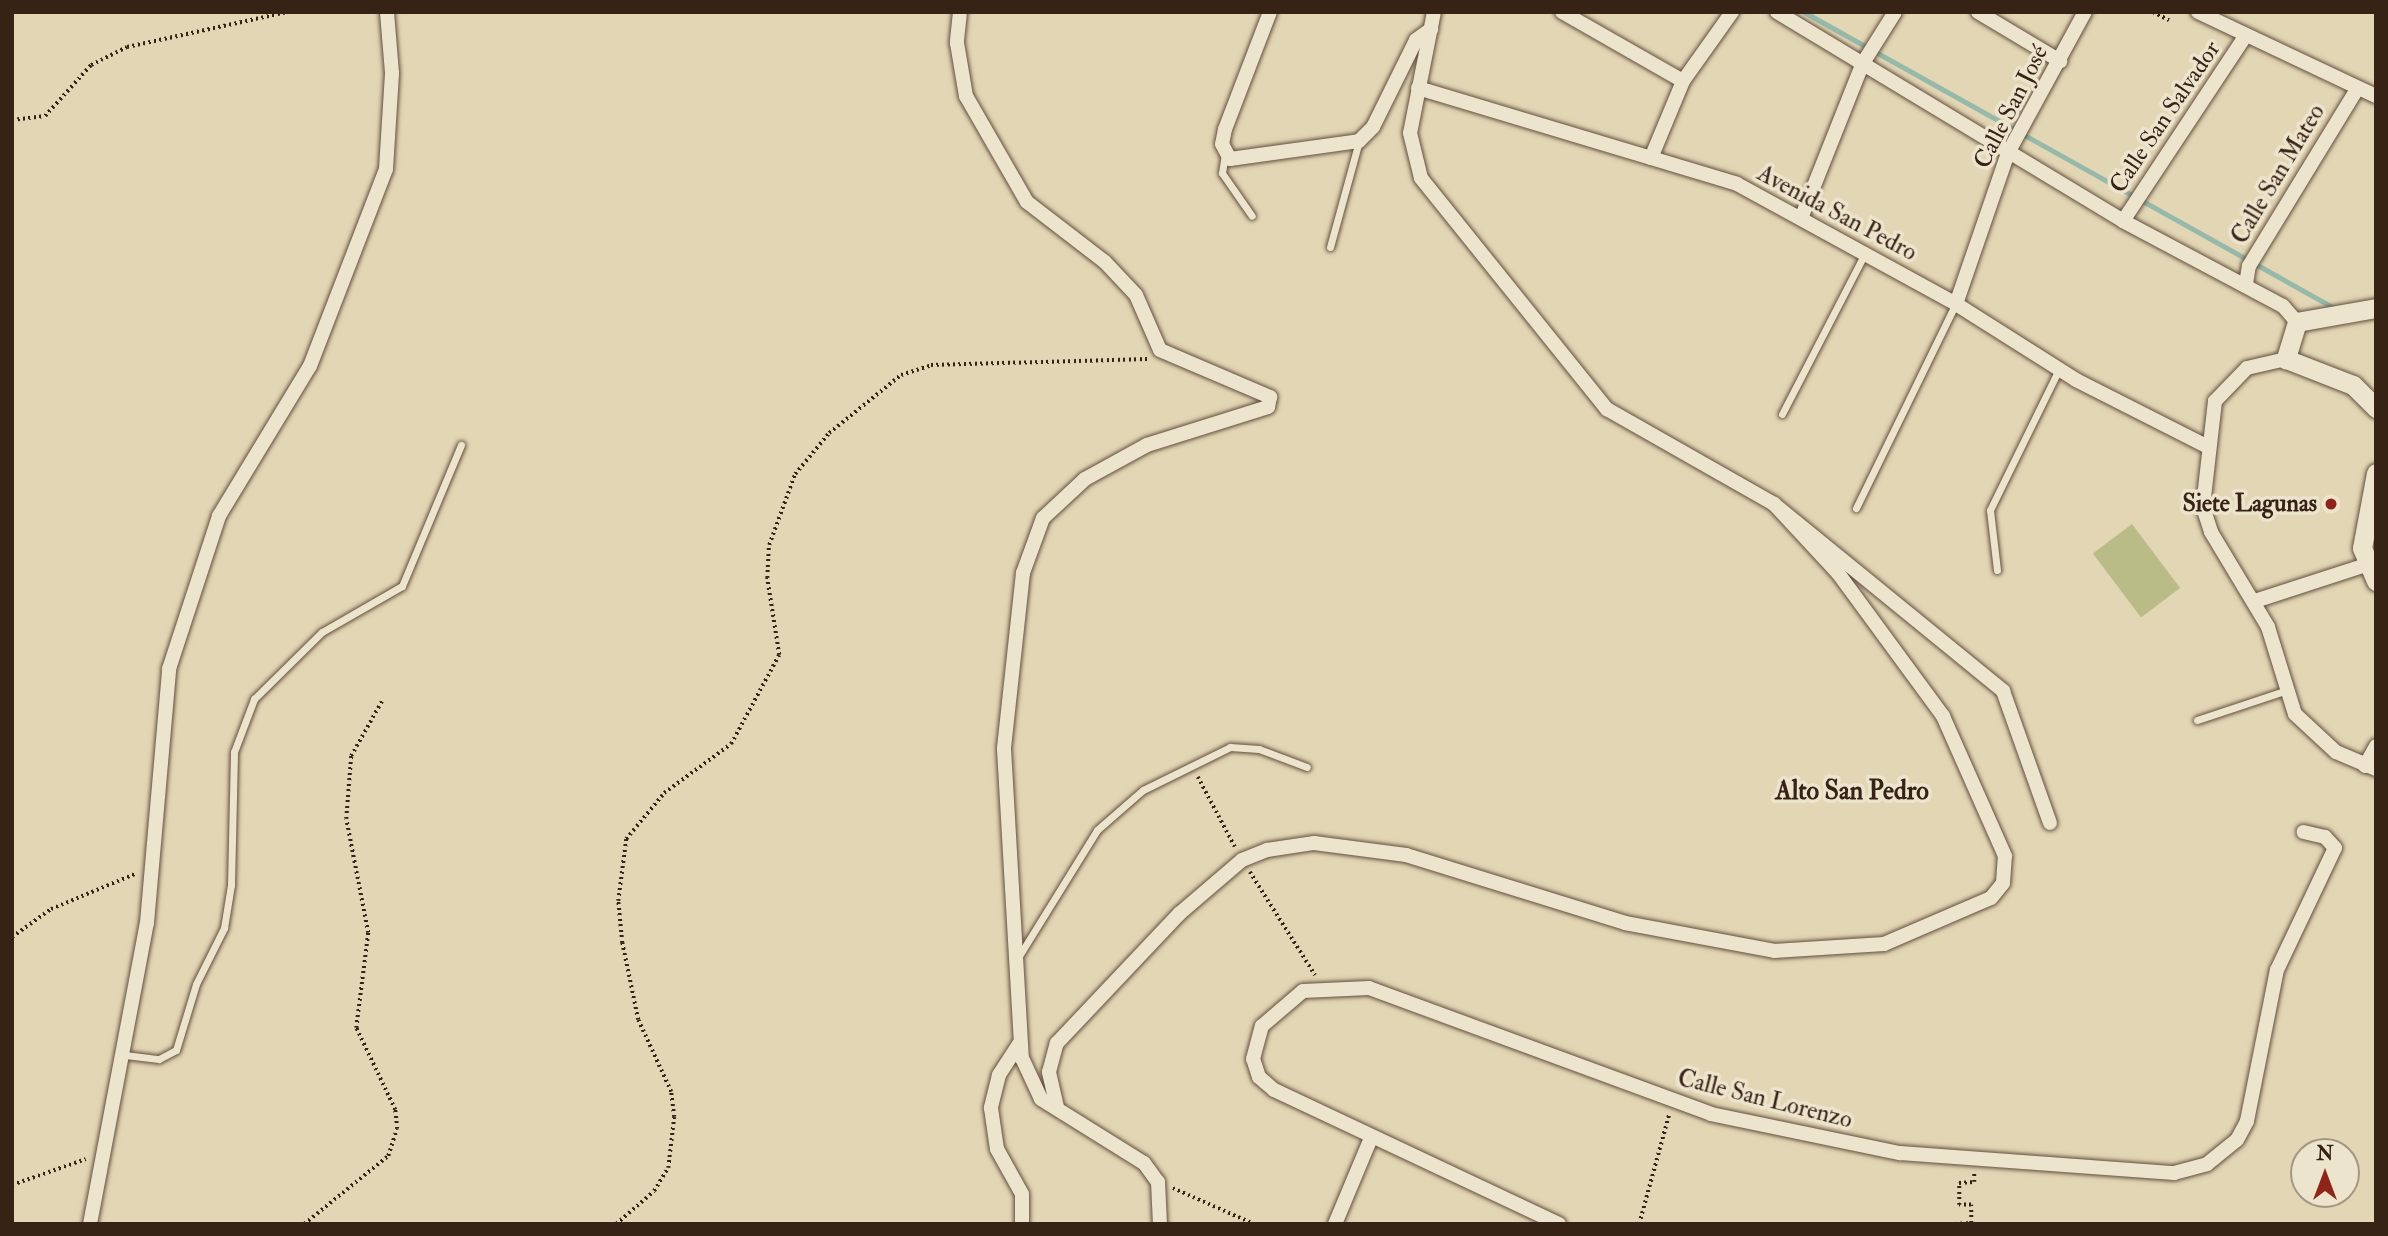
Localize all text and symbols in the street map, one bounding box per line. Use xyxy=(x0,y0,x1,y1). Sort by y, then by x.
street label: Calle San Salvador xyxy=(2104,36,2226,198)
street label: Calle San José xyxy=(1968,41,2054,173)
street label: Calle San Mateo xyxy=(2225,99,2331,249)
street label: Avenida San Pedro xyxy=(1752,159,1922,267)
place label: Siete Lagunas xyxy=(2182,490,2317,518)
marker: Siete Lagunas xyxy=(2323,496,2339,512)
district label: Alto San Pedro xyxy=(1775,776,1929,808)
street label: Calle San Lorenzo xyxy=(1675,1063,1855,1135)
north arrow xyxy=(2290,1138,2360,1208)
text: N xyxy=(2316,1142,2334,1166)

